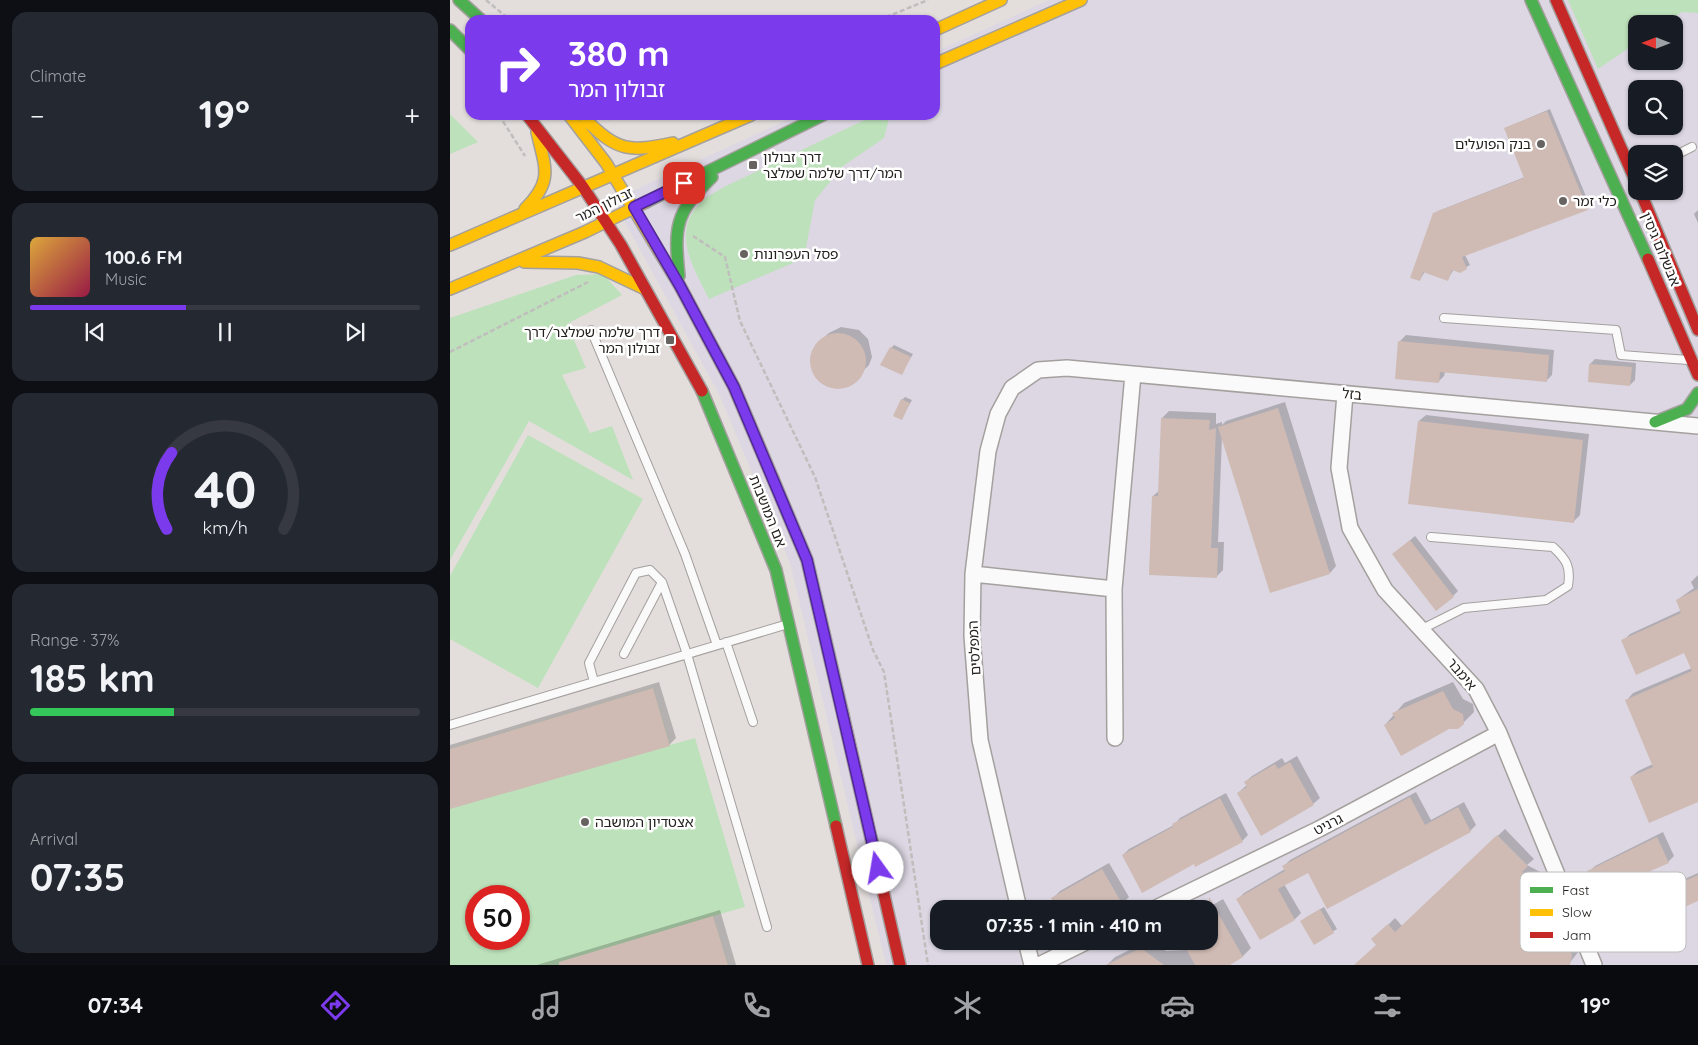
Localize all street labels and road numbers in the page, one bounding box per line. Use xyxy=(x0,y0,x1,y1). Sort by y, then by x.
street label: זבולון המר xyxy=(572,183,636,227)
street label: אבשלום גיסין xyxy=(1637,209,1685,289)
street label: בזל xyxy=(1341,384,1363,404)
street label: אם המושבות xyxy=(745,472,791,550)
street label: המפלסים xyxy=(964,620,984,676)
street label: אימבר xyxy=(1443,654,1481,694)
street label: גרניט xyxy=(1310,809,1346,839)

